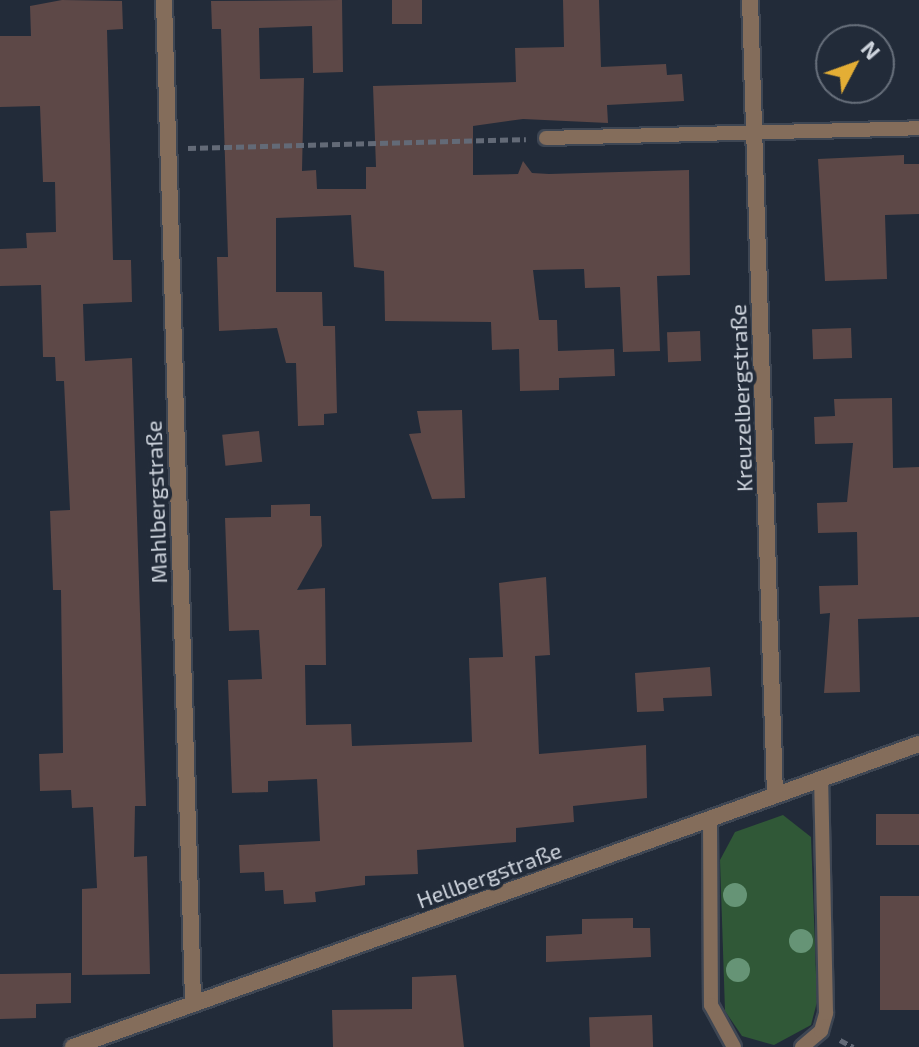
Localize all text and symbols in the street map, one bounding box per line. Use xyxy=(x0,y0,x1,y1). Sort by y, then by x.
north arrow xyxy=(815,24,895,104)
text: N xyxy=(857,35,887,64)
street label: Kreuzelbergstraße xyxy=(725,304,757,492)
street label: Mahlbergstraße xyxy=(140,420,172,584)
street label: Hellbergstraße xyxy=(413,837,565,913)

